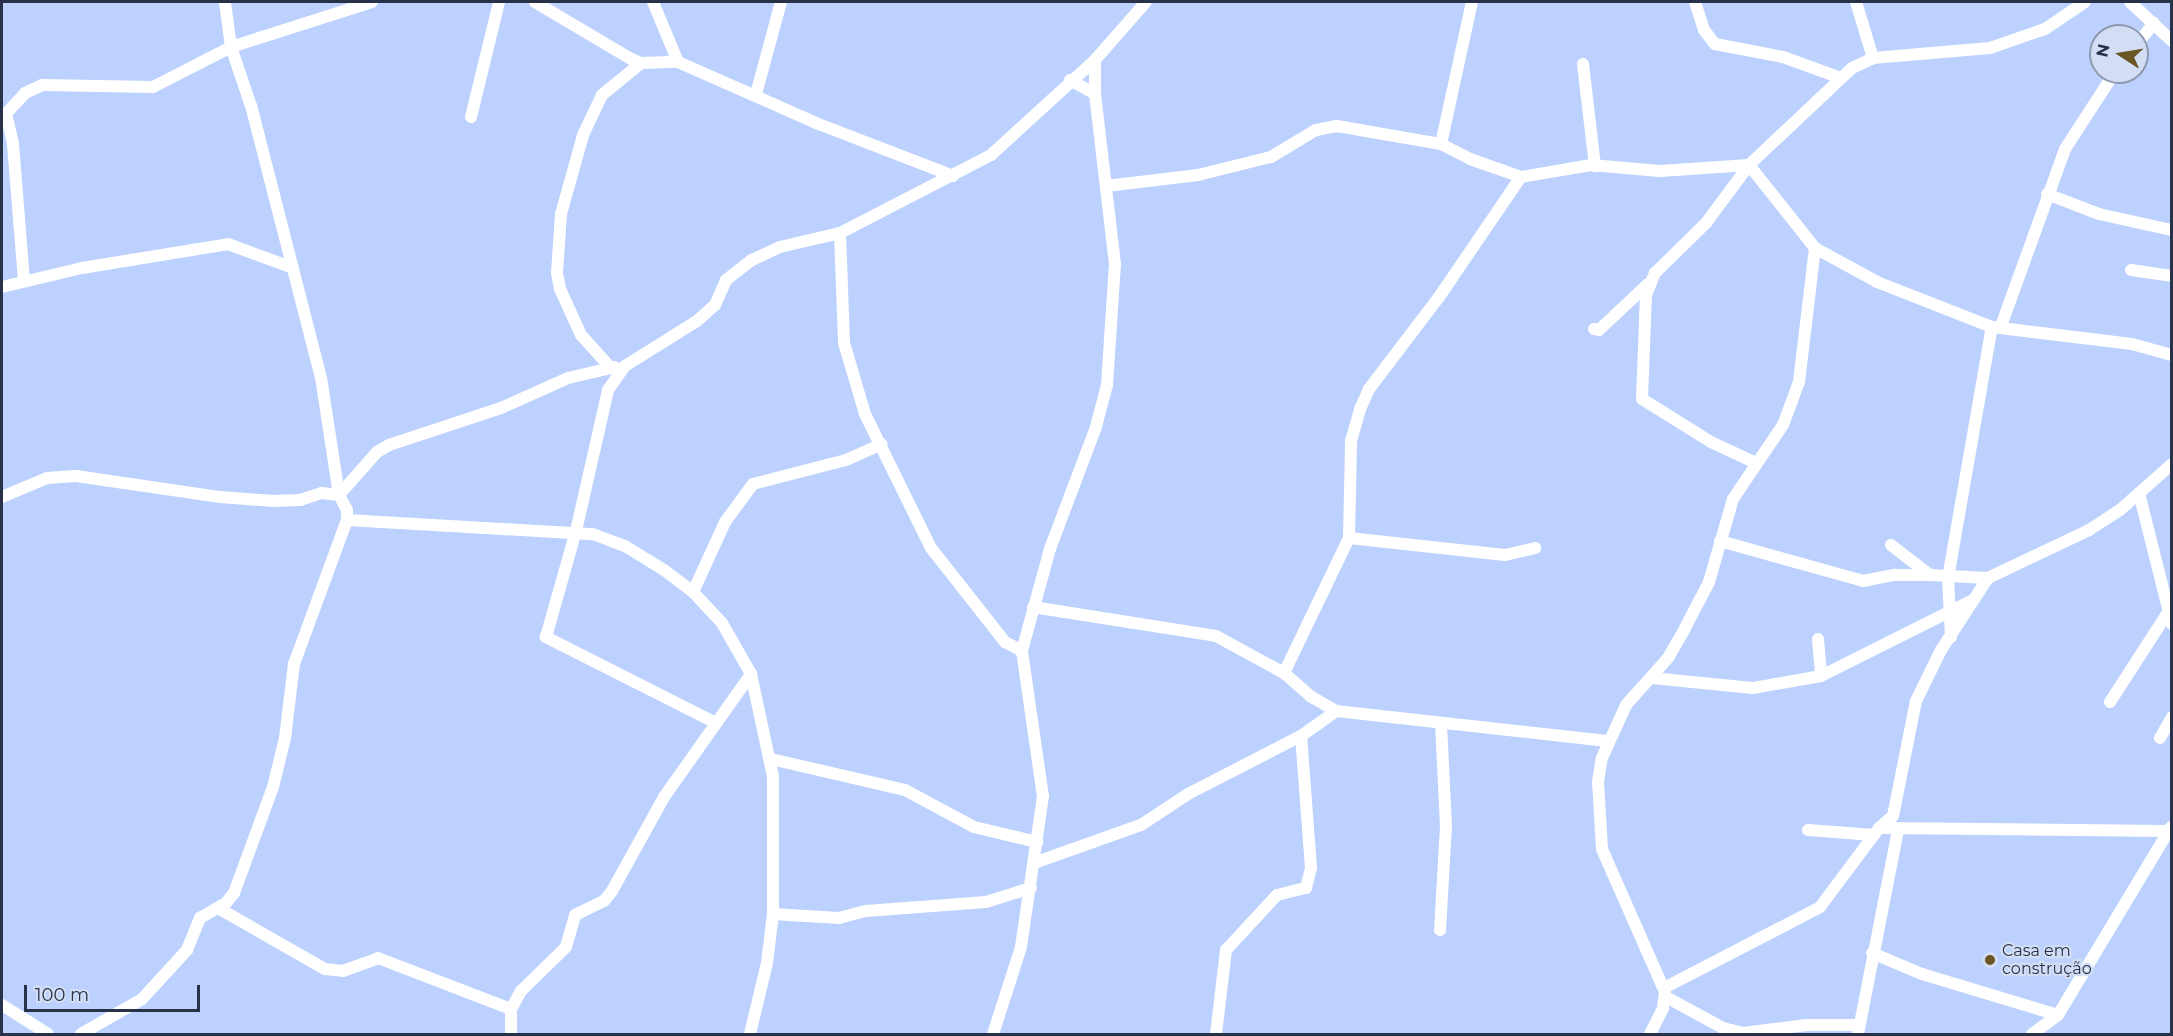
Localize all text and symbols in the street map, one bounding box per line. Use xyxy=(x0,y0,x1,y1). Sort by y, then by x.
north arrow xyxy=(2089,24,2149,84)
text: N xyxy=(2092,42,2113,59)
place label: Casa em construção xyxy=(2002,941,2092,979)
marker: Casa em construção xyxy=(1983,953,1997,967)
scale bar xyxy=(27,973,202,1011)
text: 100 m xyxy=(35,984,89,1006)

